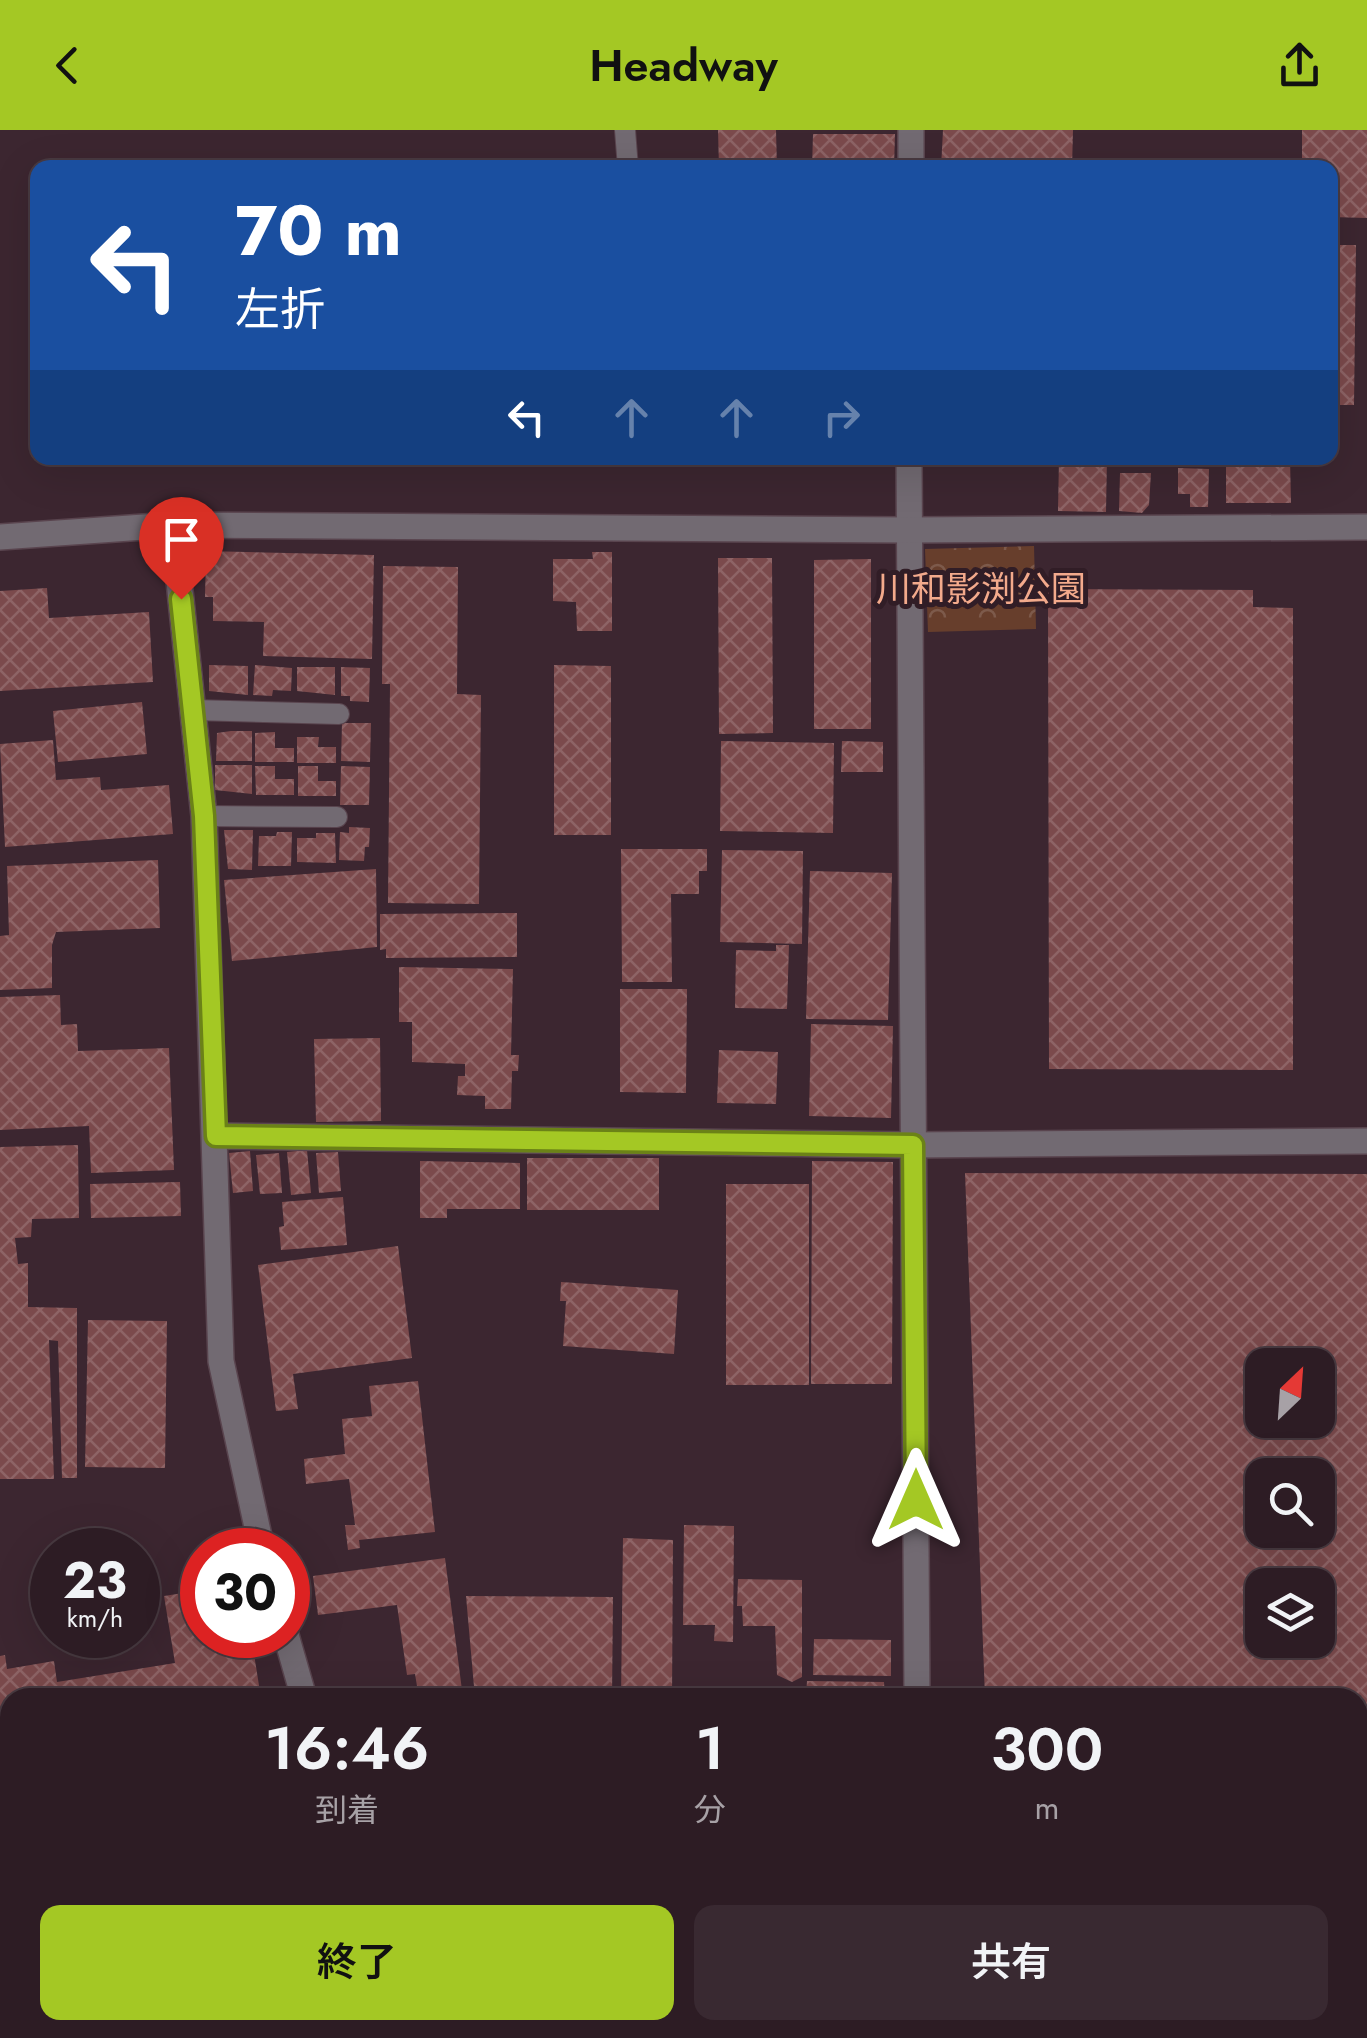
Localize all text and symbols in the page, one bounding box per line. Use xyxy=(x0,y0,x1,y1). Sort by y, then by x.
text: Headway xyxy=(589,33,778,98)
icon: back xyxy=(40,38,95,93)
icon: share xyxy=(1272,38,1327,93)
text: 70 m xyxy=(235,180,402,281)
icon: left xyxy=(70,200,200,330)
text: 左折 xyxy=(235,277,325,342)
icon: left xyxy=(499,390,554,445)
icon: ahead xyxy=(604,390,659,445)
icon: ahead xyxy=(709,390,764,445)
icon: right xyxy=(814,390,869,445)
pin xyxy=(139,497,224,600)
icon: arrive xyxy=(154,512,209,567)
park label: 川和影渕公園 xyxy=(876,564,1086,614)
north arrow xyxy=(1245,1348,1335,1438)
map controls xyxy=(1245,1348,1335,1658)
position arrow xyxy=(864,1448,968,1552)
button: search xyxy=(1245,1458,1335,1548)
speed limit sign: 30 xyxy=(180,1528,310,1658)
text: 23 xyxy=(63,1544,127,1617)
button: layers xyxy=(1245,1568,1335,1658)
text: km/h xyxy=(67,1600,123,1636)
text: 16:46 xyxy=(265,1705,429,1792)
text: 1 xyxy=(695,1705,725,1792)
text: 300 xyxy=(990,1706,1103,1793)
text: m xyxy=(1034,1785,1059,1831)
text: 到着 xyxy=(315,1787,379,1833)
text: 分 xyxy=(694,1787,726,1833)
button: 終了 xyxy=(40,1905,674,2020)
button: 共有 xyxy=(694,1905,1328,2020)

